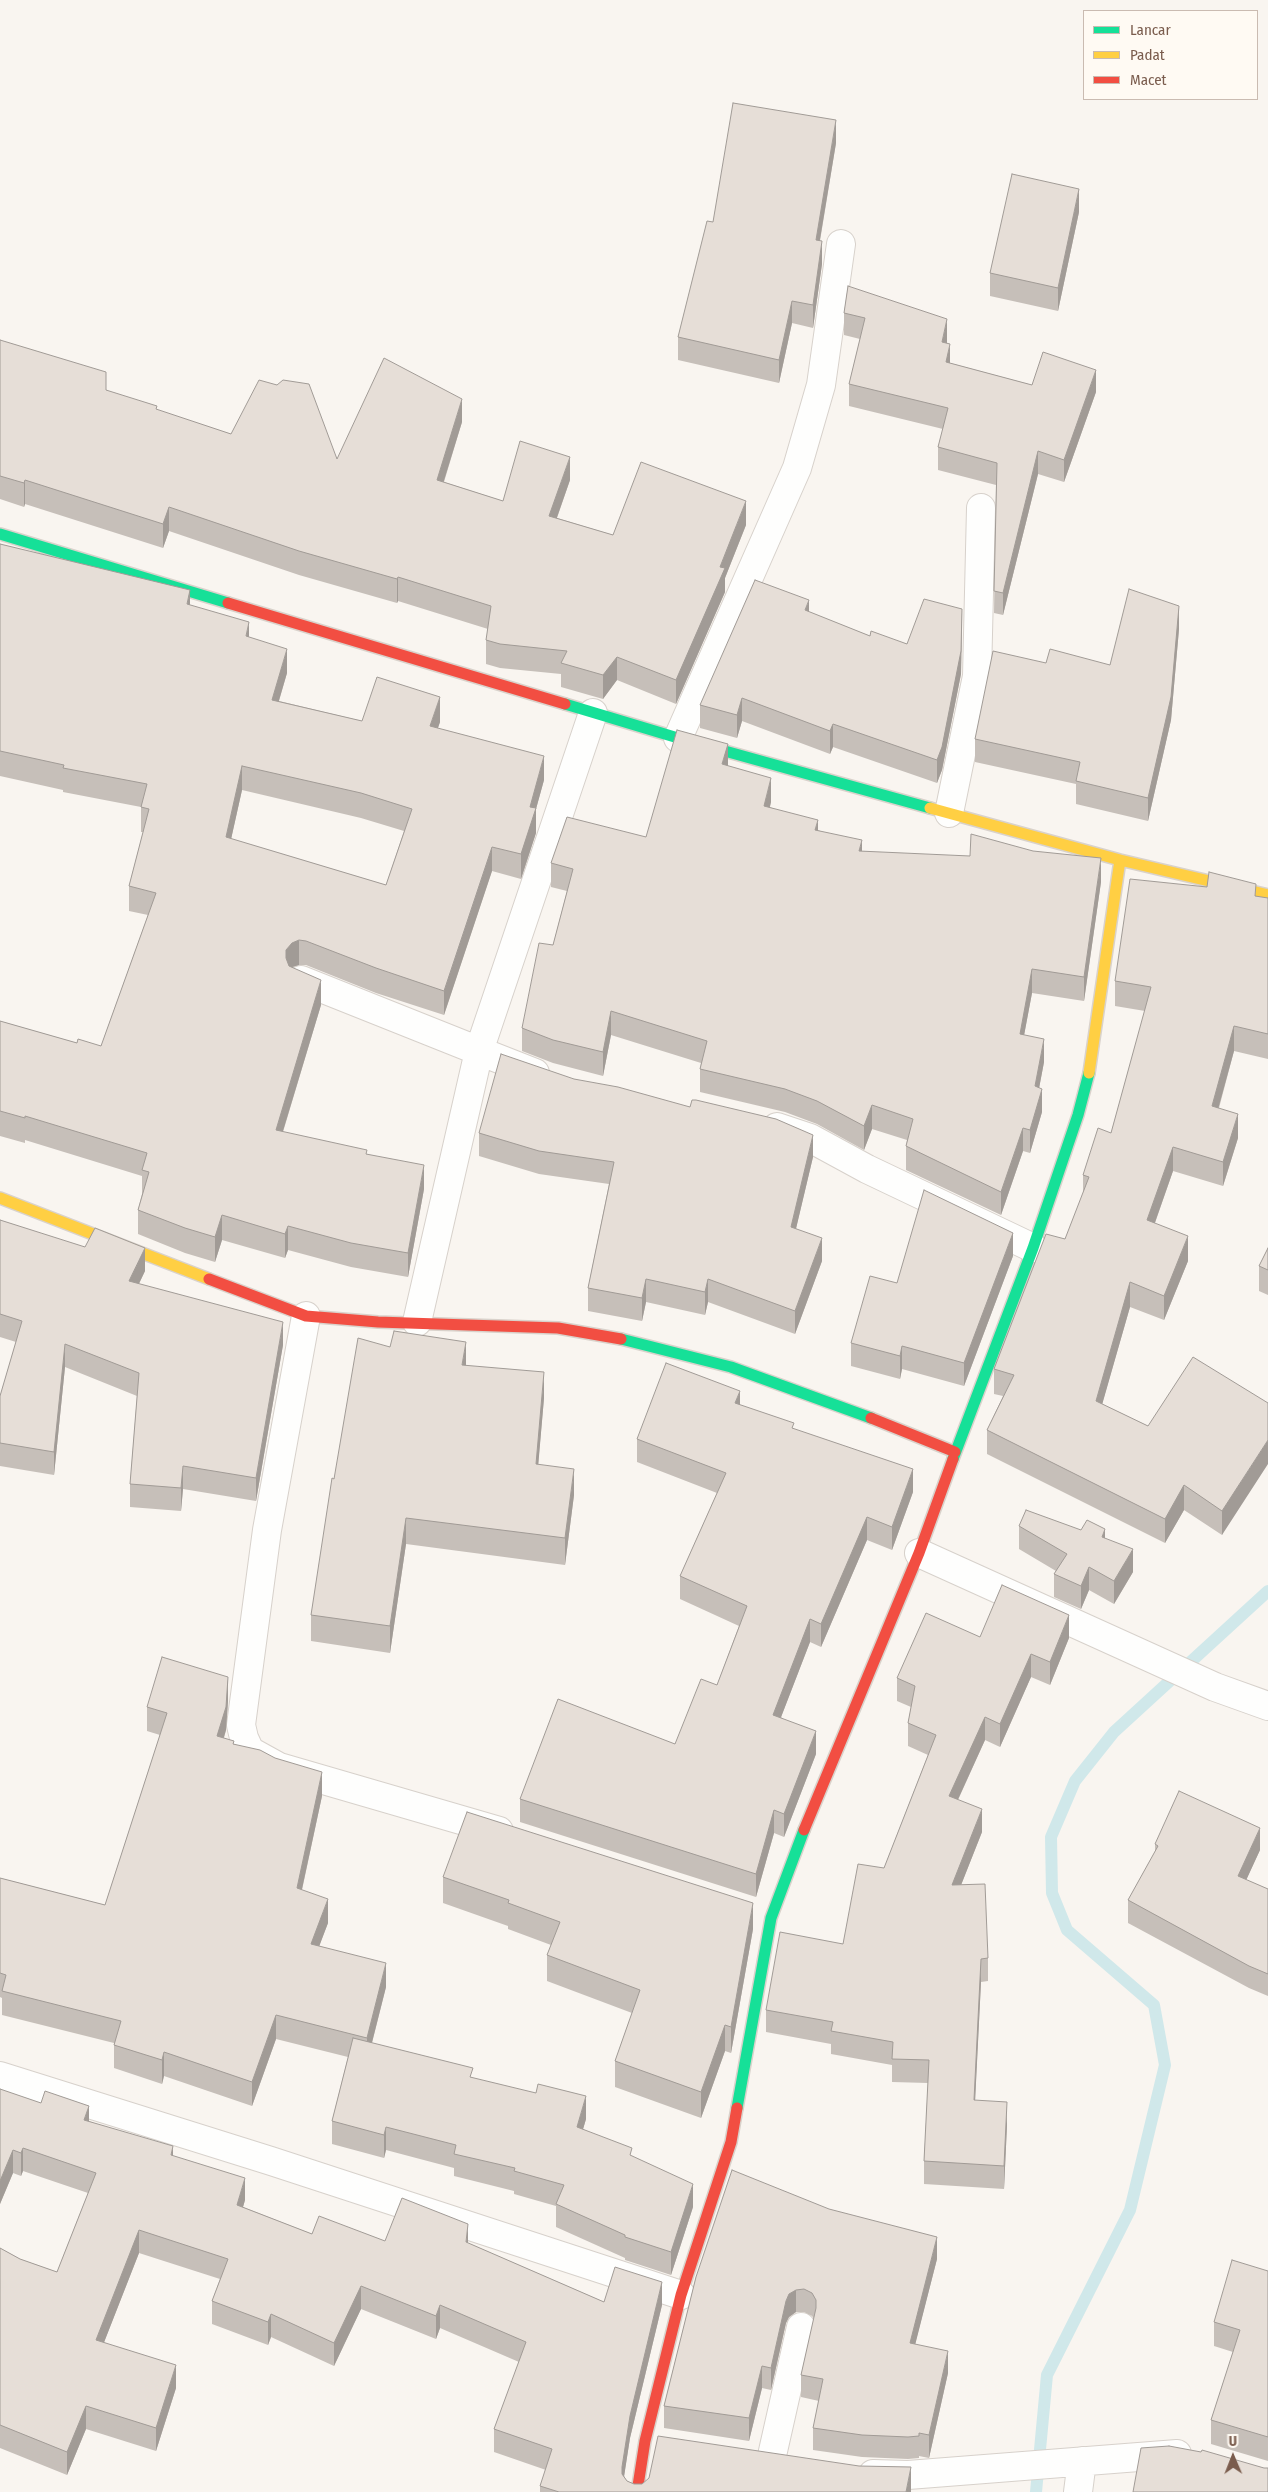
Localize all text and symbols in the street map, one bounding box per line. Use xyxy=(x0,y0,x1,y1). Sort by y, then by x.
legend xyxy=(1083,10,1258,100)
text: Lancar xyxy=(1130,21,1171,39)
text: Padat xyxy=(1130,46,1165,64)
text: Macet xyxy=(1130,71,1166,89)
north arrow xyxy=(1208,2432,1258,2482)
text: U xyxy=(1228,2433,1237,2450)

